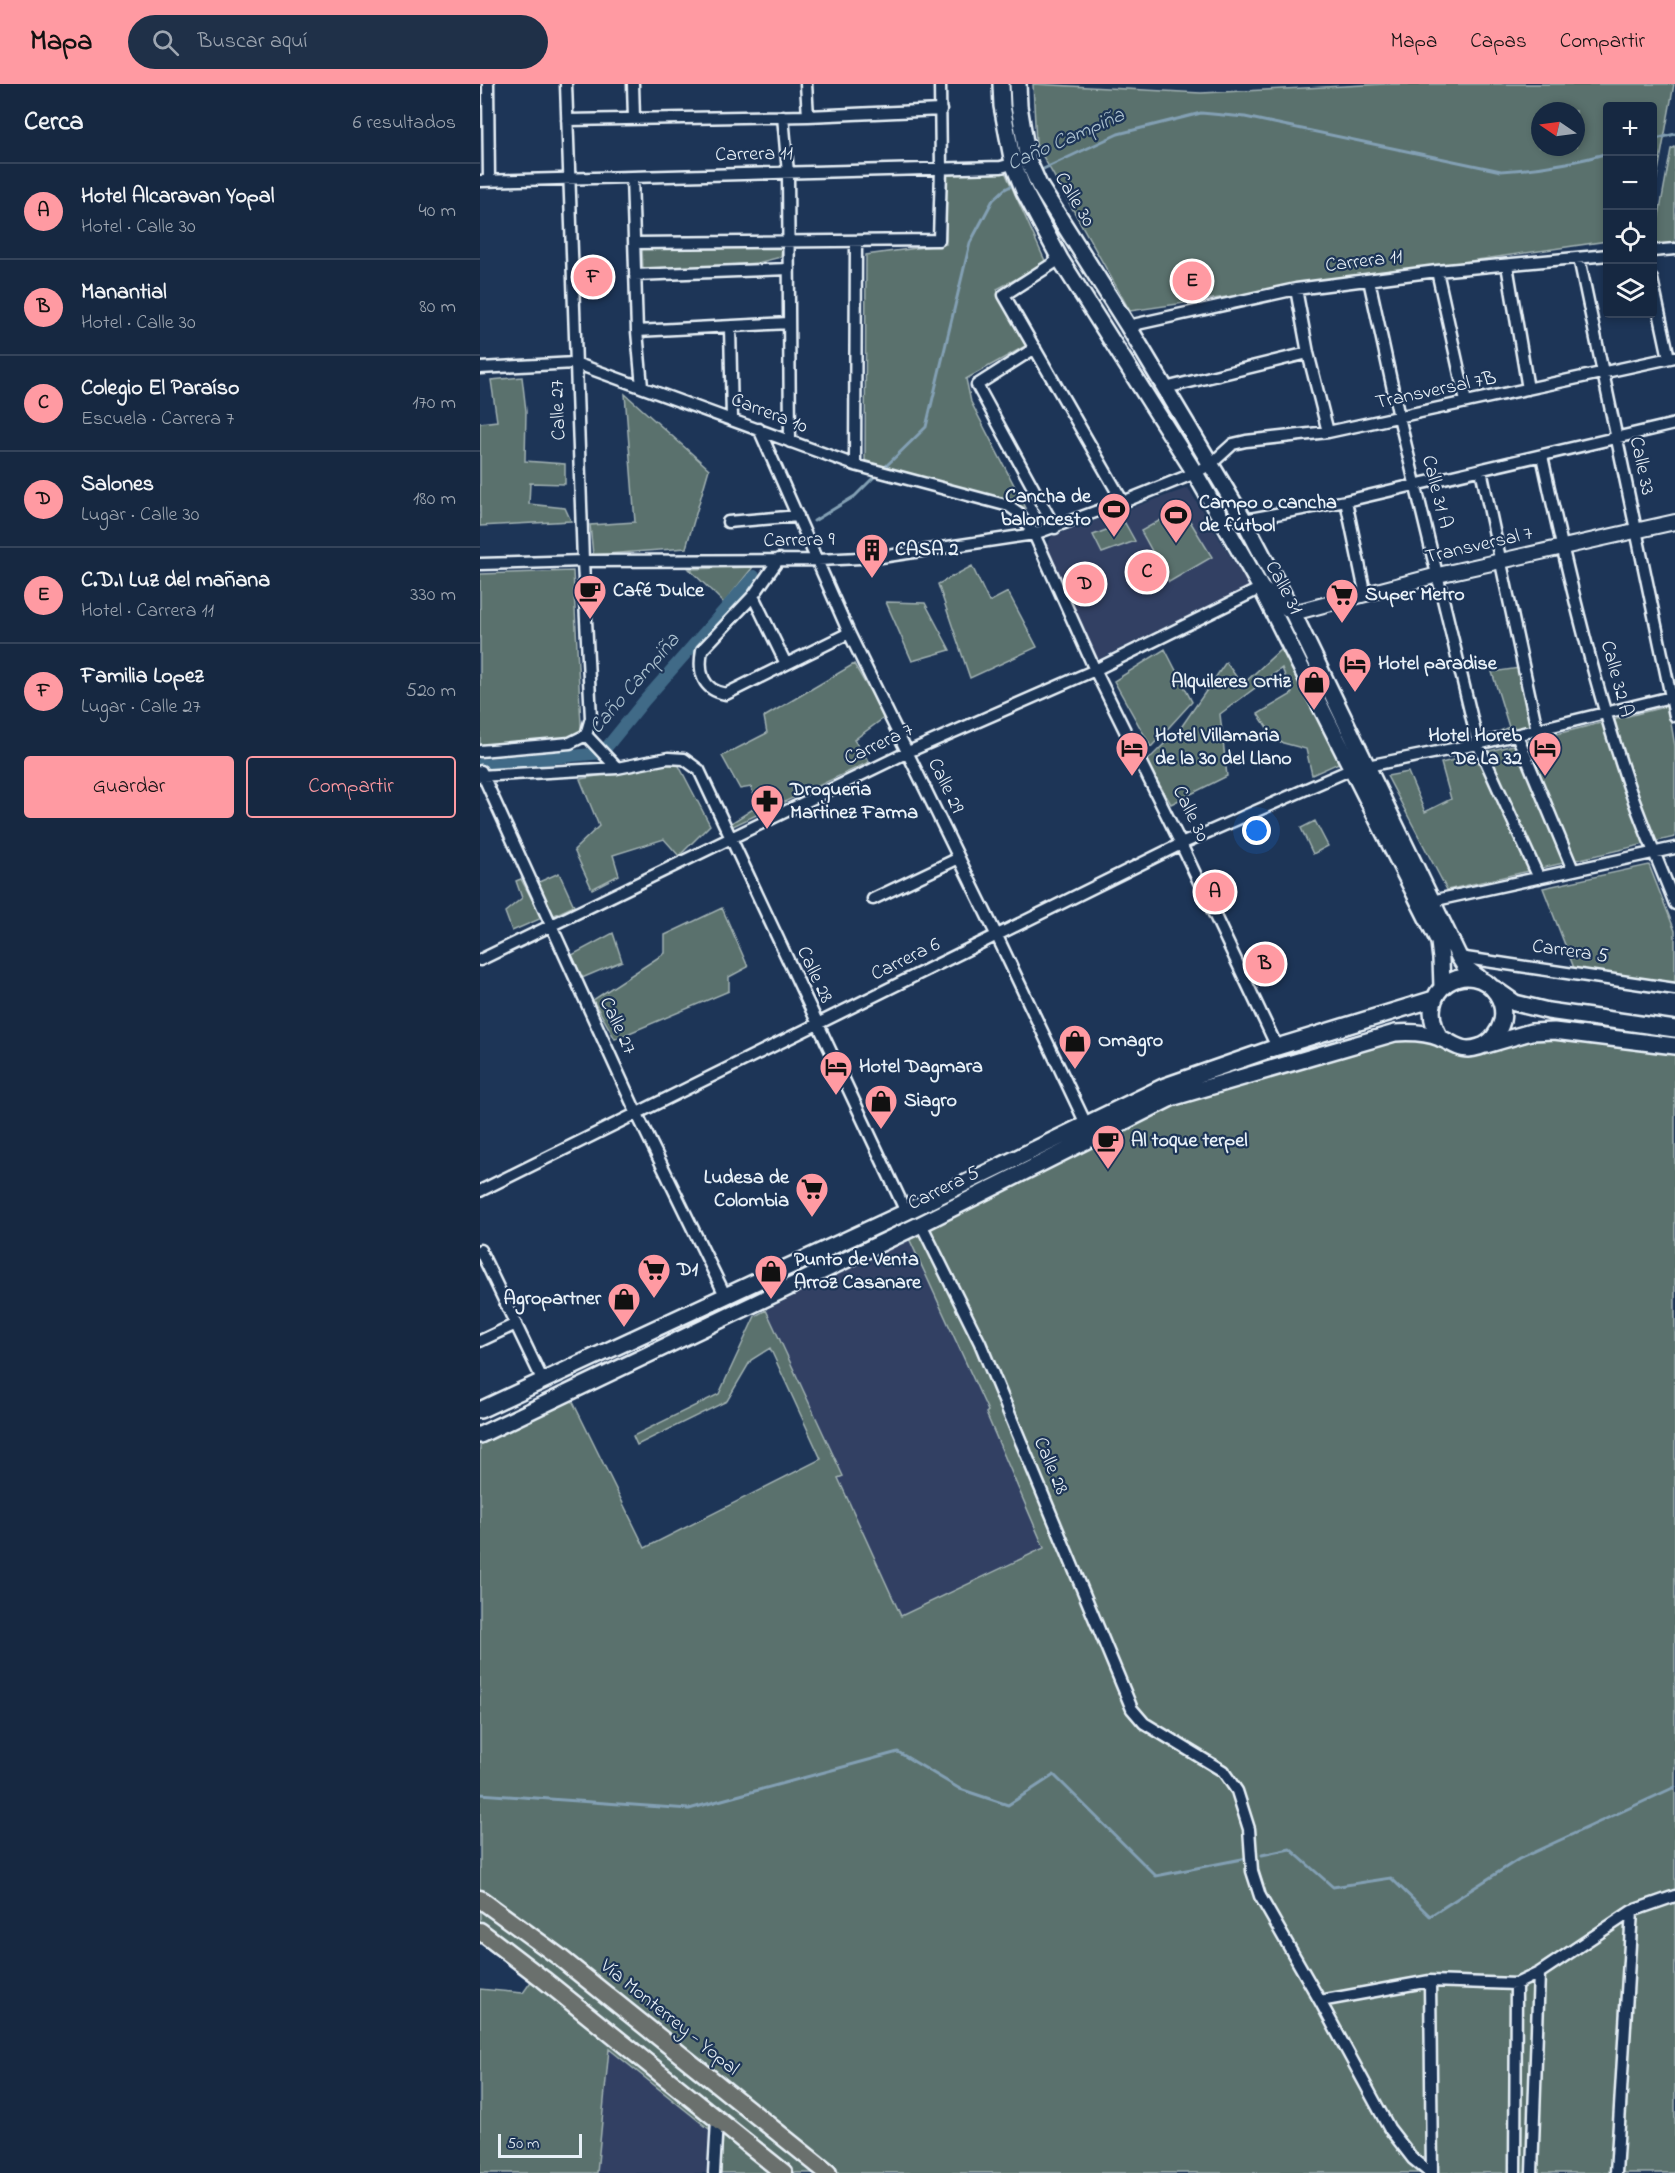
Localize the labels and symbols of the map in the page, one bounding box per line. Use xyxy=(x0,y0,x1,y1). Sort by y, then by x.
water label: Caño Campiña xyxy=(1003,101,1130,179)
north arrow xyxy=(1531,102,1585,156)
street label: Carrera 11 xyxy=(715,140,793,170)
street label: Calle 30 xyxy=(1046,167,1102,233)
street label: Carrera 11 xyxy=(1324,243,1404,281)
pin: F xyxy=(574,254,612,300)
pin: E xyxy=(1172,258,1212,304)
street label: Transversal 7B xyxy=(1373,364,1499,418)
street label: Calle 27 xyxy=(543,379,575,441)
street label: Carrera 10 xyxy=(726,386,812,442)
street label: Calle 33 xyxy=(1621,434,1661,498)
street label: Calle 31 A xyxy=(1413,452,1459,532)
place label: Cancha de baloncesto xyxy=(1001,483,1092,535)
place label: Campo o cancha de fútbol xyxy=(1199,489,1337,541)
sports icon: Cancha de baloncesto xyxy=(1096,491,1132,538)
sports icon: Campo o cancha de fútbol xyxy=(1158,497,1194,544)
street label: Transversal 7 xyxy=(1422,520,1536,572)
street label: Carrera 9 xyxy=(763,526,835,556)
building icon: CASA 2 xyxy=(854,532,890,579)
place label: CASA 2 xyxy=(895,536,958,565)
pin: C xyxy=(1128,550,1166,594)
street label: Calle 31 xyxy=(1257,556,1309,620)
pin: D xyxy=(1066,562,1104,606)
cafe icon: Café Dulce xyxy=(572,573,608,620)
place label: Café Dulce xyxy=(613,577,705,606)
supermarket icon: Super Metro xyxy=(1324,577,1360,624)
place label: Super Metro xyxy=(1365,581,1465,610)
water label: Caño Campiña xyxy=(583,626,688,741)
street label: Calle 32 A xyxy=(1592,638,1640,720)
hotel icon: Hotel paradise xyxy=(1337,646,1373,693)
place label: Hotel paradise xyxy=(1378,650,1498,679)
shop icon: Alquileres Ortiz xyxy=(1296,664,1332,711)
place label: Alquileres Ortiz xyxy=(1171,668,1292,697)
street label: Carrera 7 xyxy=(840,716,918,774)
place label: Hotel Villamaria de la 30 del Llano xyxy=(1155,722,1292,774)
place label: Hotel Horeb De La 32 xyxy=(1428,722,1522,774)
hotel icon: Hotel Villamaria de la 30 del Llano xyxy=(1114,730,1150,777)
hotel icon: Hotel Horeb De La 32 xyxy=(1527,730,1563,777)
street label: Calle 29 xyxy=(919,753,971,819)
place label: Drogueria Martinez Farma xyxy=(789,776,918,828)
street label: Calle 30 xyxy=(1164,781,1216,847)
pharmacy icon: Drogueria Martinez Farma xyxy=(749,783,785,830)
your location xyxy=(1242,816,1271,845)
pin: A xyxy=(1196,870,1234,914)
street label: Carrera 6 xyxy=(866,931,946,989)
street label: Carrera 5 xyxy=(1530,932,1610,972)
street label: Calle 28 xyxy=(788,942,840,1008)
pin: B xyxy=(1246,942,1284,986)
street label: Calle 27 xyxy=(591,992,643,1060)
shop icon: Omagro xyxy=(1057,1023,1093,1070)
place label: Omagro xyxy=(1098,1027,1163,1057)
hotel icon: Hotel Dagmara xyxy=(818,1049,854,1096)
place label: Hotel Dagmara xyxy=(859,1053,983,1083)
shop icon: Siagro xyxy=(863,1083,899,1130)
place label: Siagro xyxy=(904,1087,957,1117)
cafe icon: Al toque terpel xyxy=(1090,1123,1126,1170)
place label: Al toque terpel xyxy=(1131,1127,1248,1156)
street label: Carrera 5 xyxy=(903,1159,985,1219)
place label: Ludesa de Colombia xyxy=(704,1164,790,1216)
supermarket icon: Ludesa de Colombia xyxy=(794,1171,830,1218)
place label: Punto de Venta Arroz Casanare xyxy=(794,1246,922,1298)
supermarket icon: D1 xyxy=(636,1252,672,1299)
shop icon: Punto de Venta Arroz Casanare xyxy=(753,1253,789,1300)
place label: D1 xyxy=(676,1256,699,1285)
shop icon: Agropartner xyxy=(606,1281,642,1328)
place label: Agropartner xyxy=(503,1285,602,1315)
street label: Calle 28 xyxy=(1025,1433,1075,1499)
street label: Vía Monterrey - Yopal xyxy=(592,1952,745,2083)
scale bar xyxy=(498,2131,582,2158)

